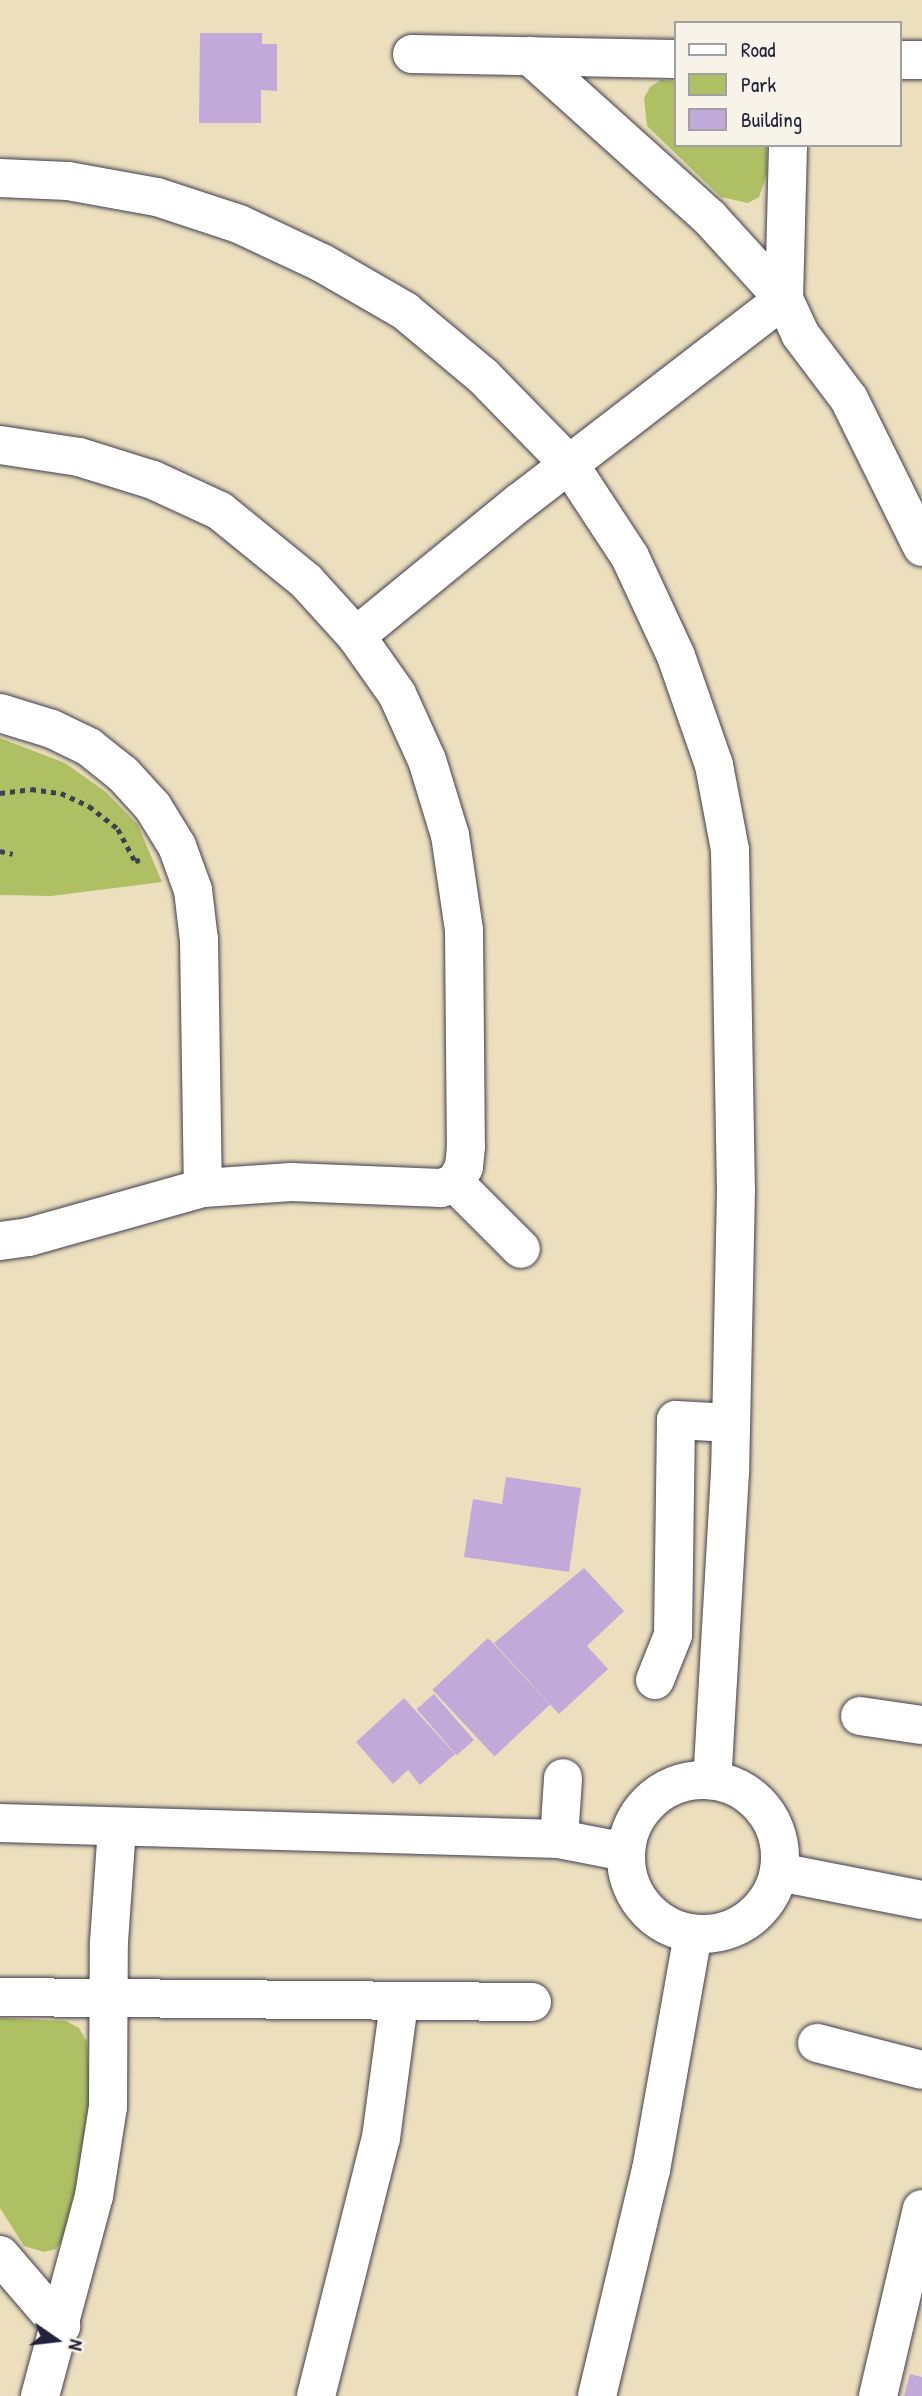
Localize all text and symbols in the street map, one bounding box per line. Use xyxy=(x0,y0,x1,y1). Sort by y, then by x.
legend xyxy=(674,21,901,147)
text: Road xyxy=(741,35,775,64)
text: Park xyxy=(741,70,776,99)
text: Building xyxy=(741,105,802,134)
north arrow xyxy=(21,2305,91,2375)
text: N xyxy=(63,2337,90,2353)

